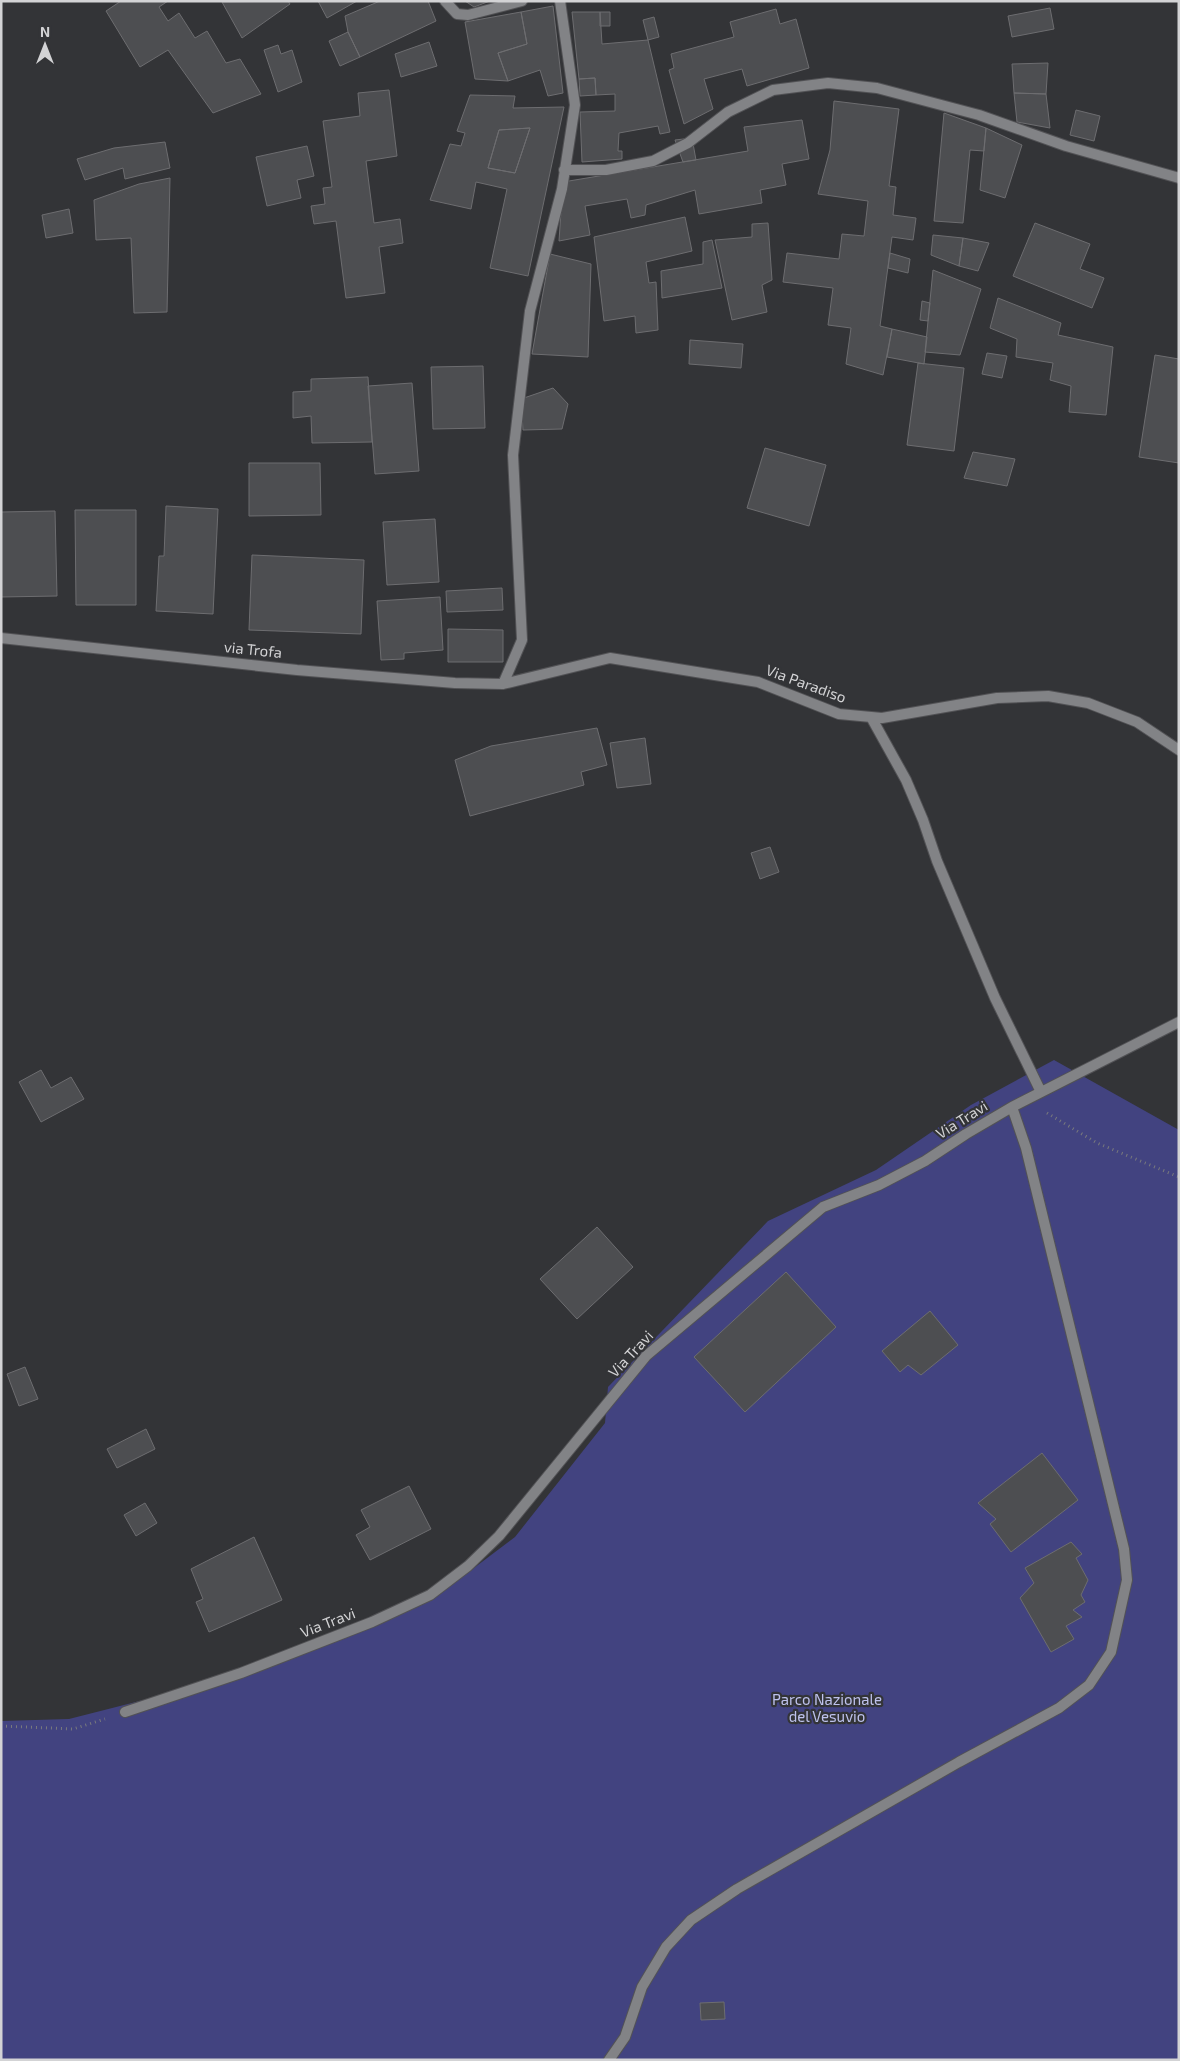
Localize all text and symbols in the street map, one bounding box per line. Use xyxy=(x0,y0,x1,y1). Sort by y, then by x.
north arrow xyxy=(20,20,70,70)
text: N xyxy=(40,23,50,40)
street label: via Trofa xyxy=(223,637,283,661)
street label: Via Paradiso xyxy=(764,660,849,706)
street label: Via Travi xyxy=(932,1096,991,1142)
street label: Via Travi xyxy=(604,1326,656,1380)
street label: Via Travi xyxy=(298,1603,358,1641)
park label: Parco Nazionale del Vesuvio xyxy=(772,1690,882,1725)

